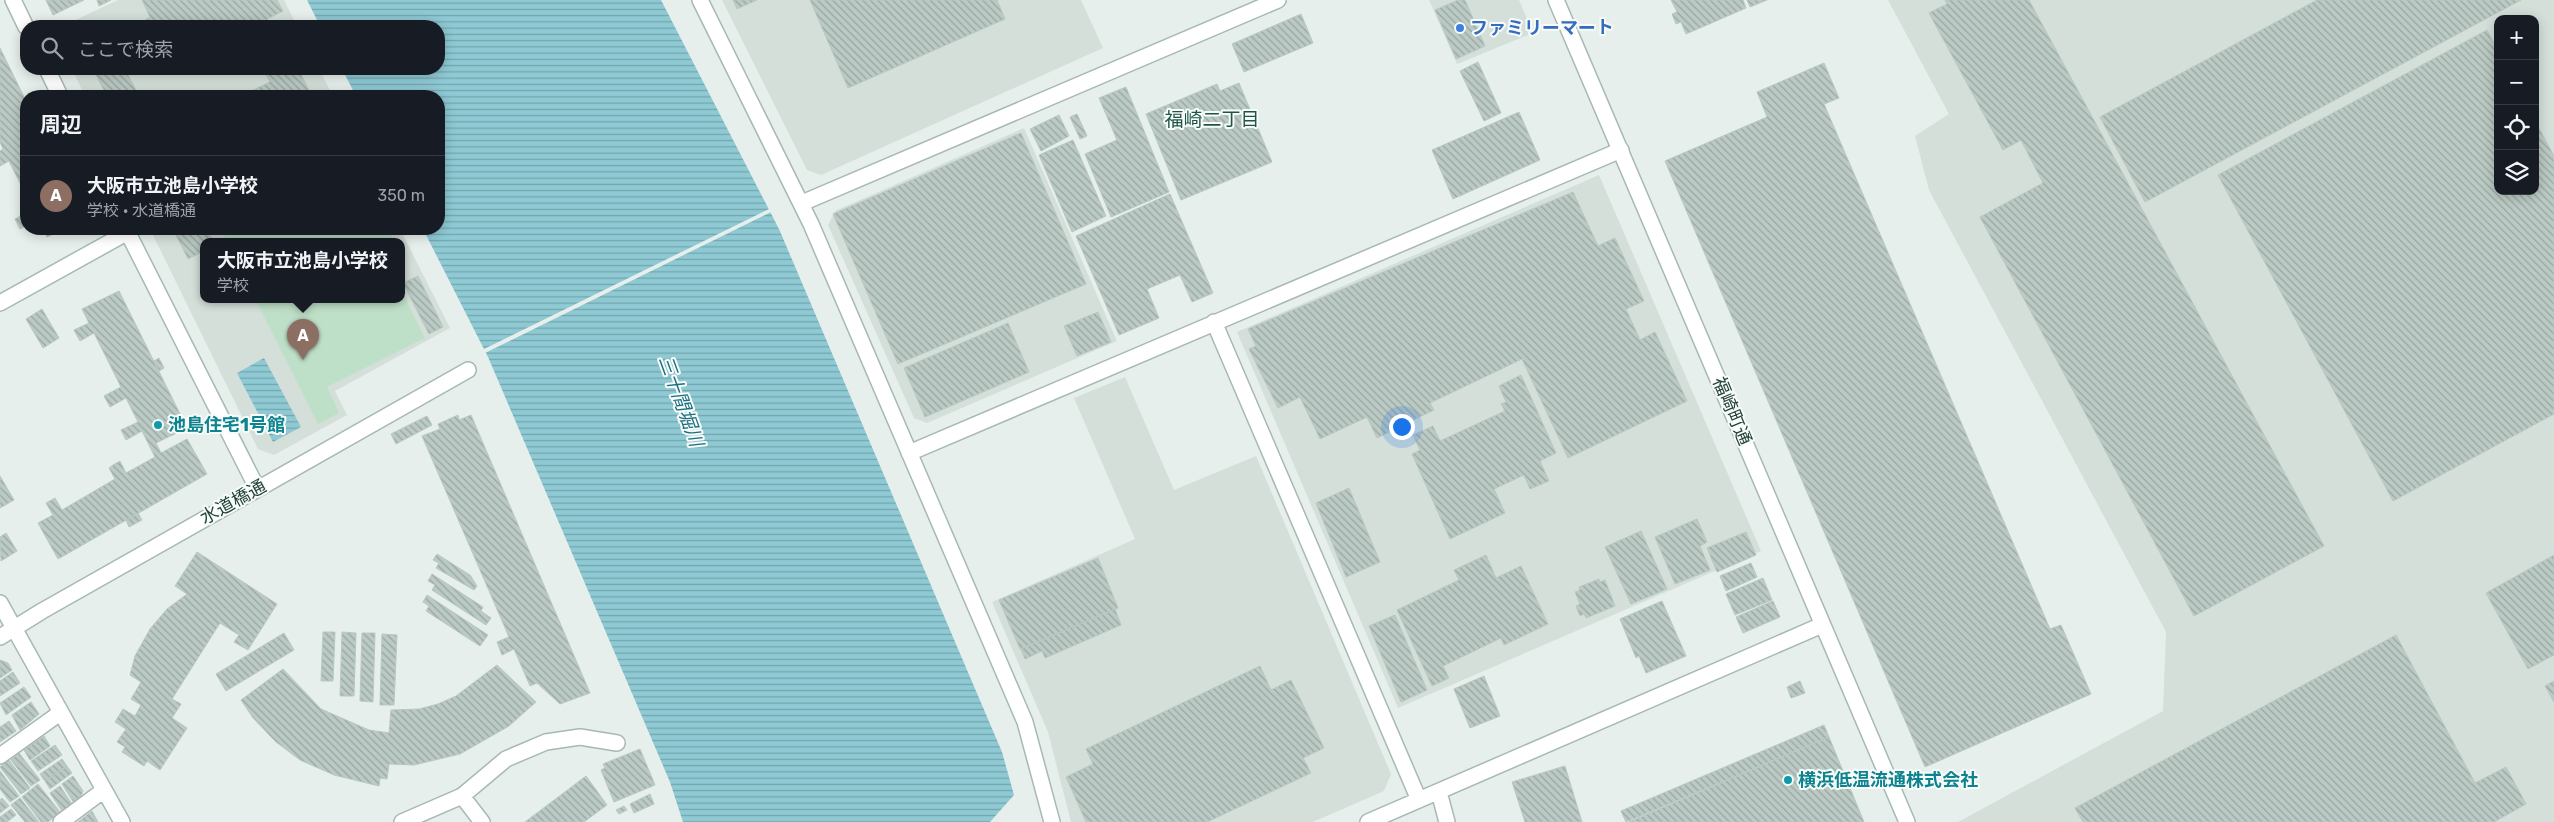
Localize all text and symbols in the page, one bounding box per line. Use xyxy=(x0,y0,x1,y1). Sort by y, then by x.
map controls xyxy=(2494,15,2539,195)
button: + xyxy=(2494,15,2539,60)
place label: ファミリーマート xyxy=(1470,17,1614,39)
search box xyxy=(20,20,445,75)
marker: ファミリーマート xyxy=(1454,22,1466,34)
icon: search xyxy=(38,34,66,62)
text: ここで検索 xyxy=(78,38,173,61)
button: − xyxy=(2494,60,2539,105)
button: locate xyxy=(2494,105,2539,150)
district label: 福崎二丁目 xyxy=(1164,108,1260,131)
text: 周辺 xyxy=(40,112,82,137)
button: layers xyxy=(2494,150,2539,195)
text: 大阪市立池島小学校 xyxy=(87,174,258,197)
text: A xyxy=(50,186,62,205)
text: 350 m xyxy=(378,186,425,205)
text: 学校 · 水道橋通 xyxy=(87,201,196,220)
popup xyxy=(200,238,405,303)
text: 大阪市立池島小学校 xyxy=(217,249,388,272)
text: 学校 xyxy=(217,276,249,295)
pin: A xyxy=(287,319,319,360)
water label: 三十間堀川 xyxy=(654,352,709,451)
street label: 福崎町通 xyxy=(1708,374,1756,448)
place label: 池島住宅1号館 xyxy=(168,414,285,436)
your location xyxy=(1389,414,1415,440)
marker: 池島住宅1号館 xyxy=(152,419,164,431)
street label: 水道橋通 xyxy=(196,475,270,529)
place label: 横浜低温流通株式会社 xyxy=(1798,769,1978,791)
marker: 横浜低温流通株式会社 xyxy=(1782,774,1794,786)

